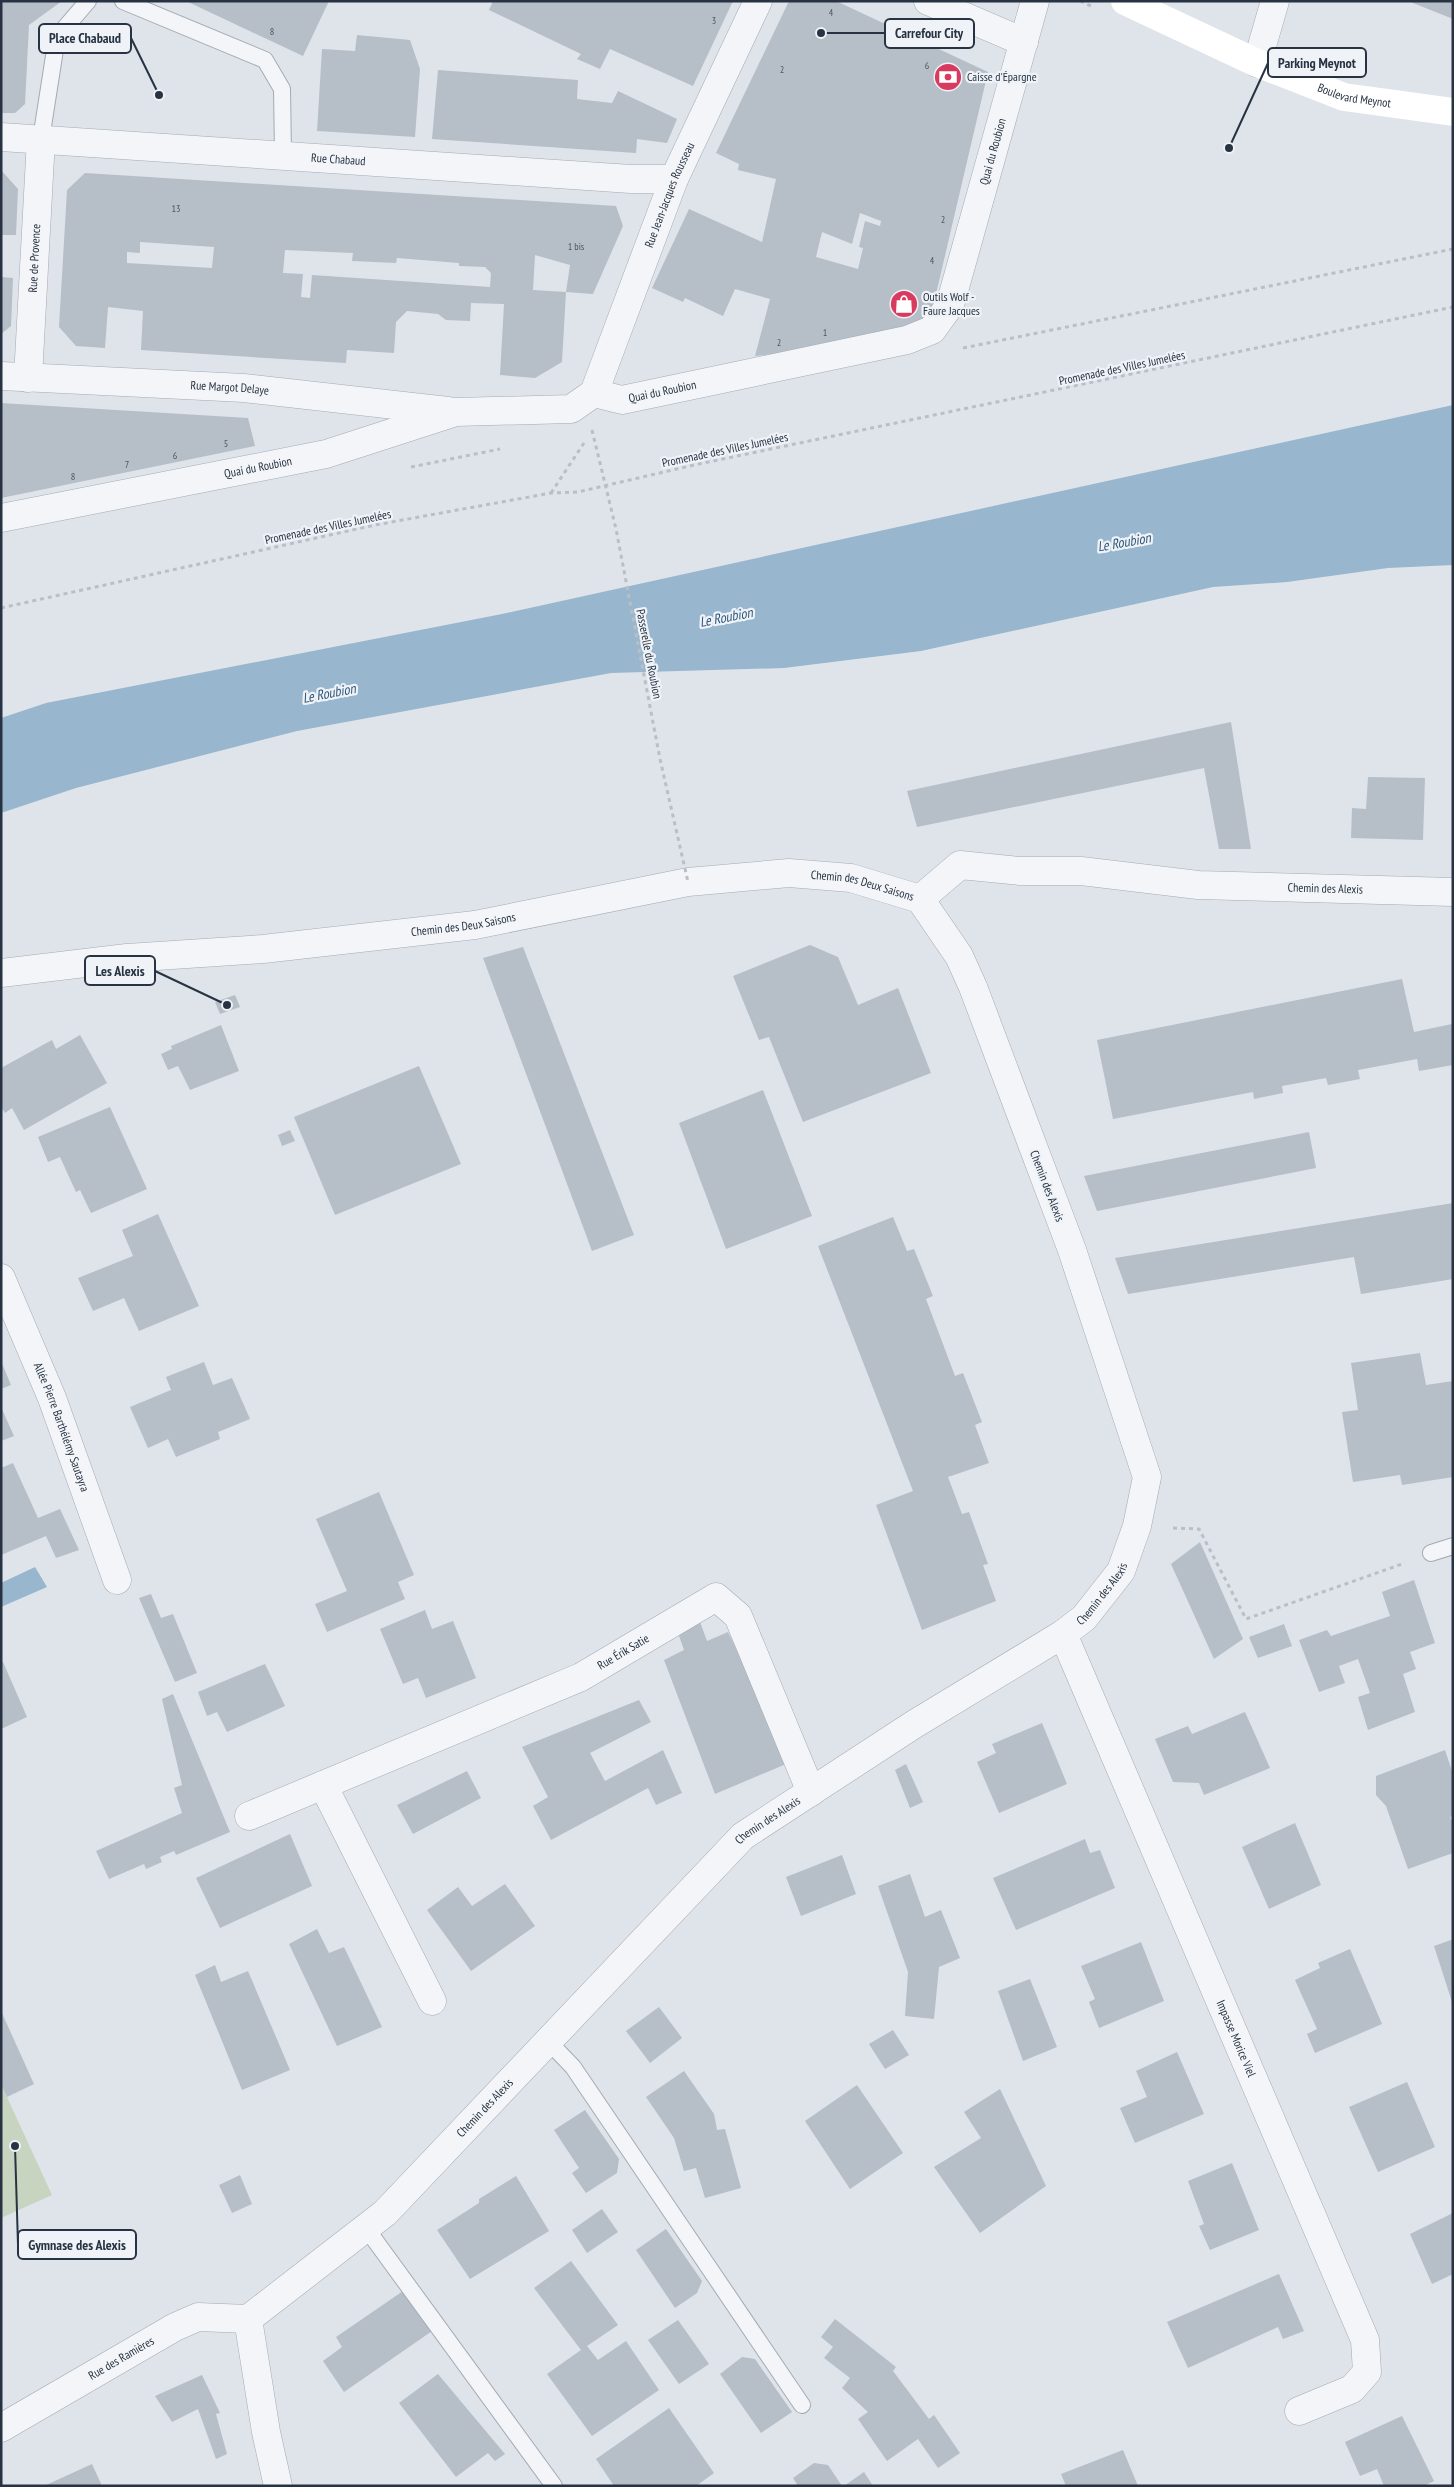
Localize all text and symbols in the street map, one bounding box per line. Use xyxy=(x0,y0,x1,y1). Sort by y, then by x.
house number: 4 xyxy=(829,6,834,19)
house number: 3 xyxy=(712,14,716,27)
callout: Carrefour City xyxy=(885,19,974,48)
callout: Place Chabaud xyxy=(39,24,131,53)
text: Carrefour City xyxy=(895,24,963,42)
house number: 8 xyxy=(270,25,274,38)
text: Place Chabaud xyxy=(49,29,121,47)
callout: Parking Meynot xyxy=(1268,48,1366,77)
text: Parking Meynot xyxy=(1278,54,1356,72)
house number: 6 xyxy=(925,59,930,72)
bank icon: Caisse d'Épargne xyxy=(933,62,963,92)
house number: 2 xyxy=(780,63,784,76)
place label: Caisse d'Épargne xyxy=(967,69,1037,84)
street label: Boulevard Meynot xyxy=(1316,79,1393,110)
street label: Quai du Roubion xyxy=(976,116,1009,187)
street label: Rue Jean-Jacques Rousseau xyxy=(641,140,697,250)
street label: Rue Chabaud xyxy=(311,150,366,168)
house number: 13 xyxy=(172,202,181,215)
house number: 2 xyxy=(941,213,945,226)
street label: Rue de Provence xyxy=(25,223,43,293)
house number: 1 bis xyxy=(568,240,585,253)
house number: 4 xyxy=(930,254,935,267)
shop icon: Outils Wolf - Faure Jacques xyxy=(889,289,919,319)
place label: Outils Wolf - Faure Jacques xyxy=(923,289,980,318)
house number: 1 xyxy=(823,326,827,339)
house number: 2 xyxy=(777,336,781,349)
street label: Promenade des Villes Jumelées xyxy=(1058,347,1186,388)
street label: Rue Margot Delaye xyxy=(190,377,270,398)
street label: Quai du Roubion xyxy=(627,377,697,405)
street label: Promenade des Villes Jumelées xyxy=(661,429,789,470)
house number: 5 xyxy=(224,437,228,450)
house number: 6 xyxy=(173,449,178,462)
street label: Quai du Roubion xyxy=(223,453,293,481)
house number: 7 xyxy=(125,458,129,471)
house number: 8 xyxy=(71,470,75,483)
street label: Promenade des Villes Jumelées xyxy=(264,506,392,547)
water label: Le Roubion xyxy=(1096,528,1153,556)
water label: Le Roubion xyxy=(698,603,755,631)
street label: Passerelle du Roubion xyxy=(633,608,666,700)
water label: Le Roubion xyxy=(301,679,358,707)
street label: Chemin des Deux Saisons xyxy=(810,867,916,904)
street label: Chemin des Alexis xyxy=(1287,879,1363,897)
street label: Chemin des Deux Saisons xyxy=(410,909,517,939)
callout: Les Alexis xyxy=(85,956,155,985)
text: Les Alexis xyxy=(95,962,145,980)
street label: Chemin des Alexis xyxy=(1027,1148,1068,1224)
street label: Allée Pierre Barthélémy Sautayra xyxy=(31,1360,93,1494)
street label: Chemin des Alexis xyxy=(1073,1561,1130,1628)
street label: Rue Érik Satie xyxy=(594,1630,651,1673)
street label: Chemin des Alexis xyxy=(731,1793,803,1847)
street label: Impasse Morice Viel xyxy=(1213,1998,1260,2079)
street label: Chemin des Alexis xyxy=(453,2075,516,2140)
callout: Gymnase des Alexis xyxy=(18,2230,136,2259)
text: Gymnase des Alexis xyxy=(28,2236,126,2254)
street label: Rue des Ramières xyxy=(85,2333,157,2383)

